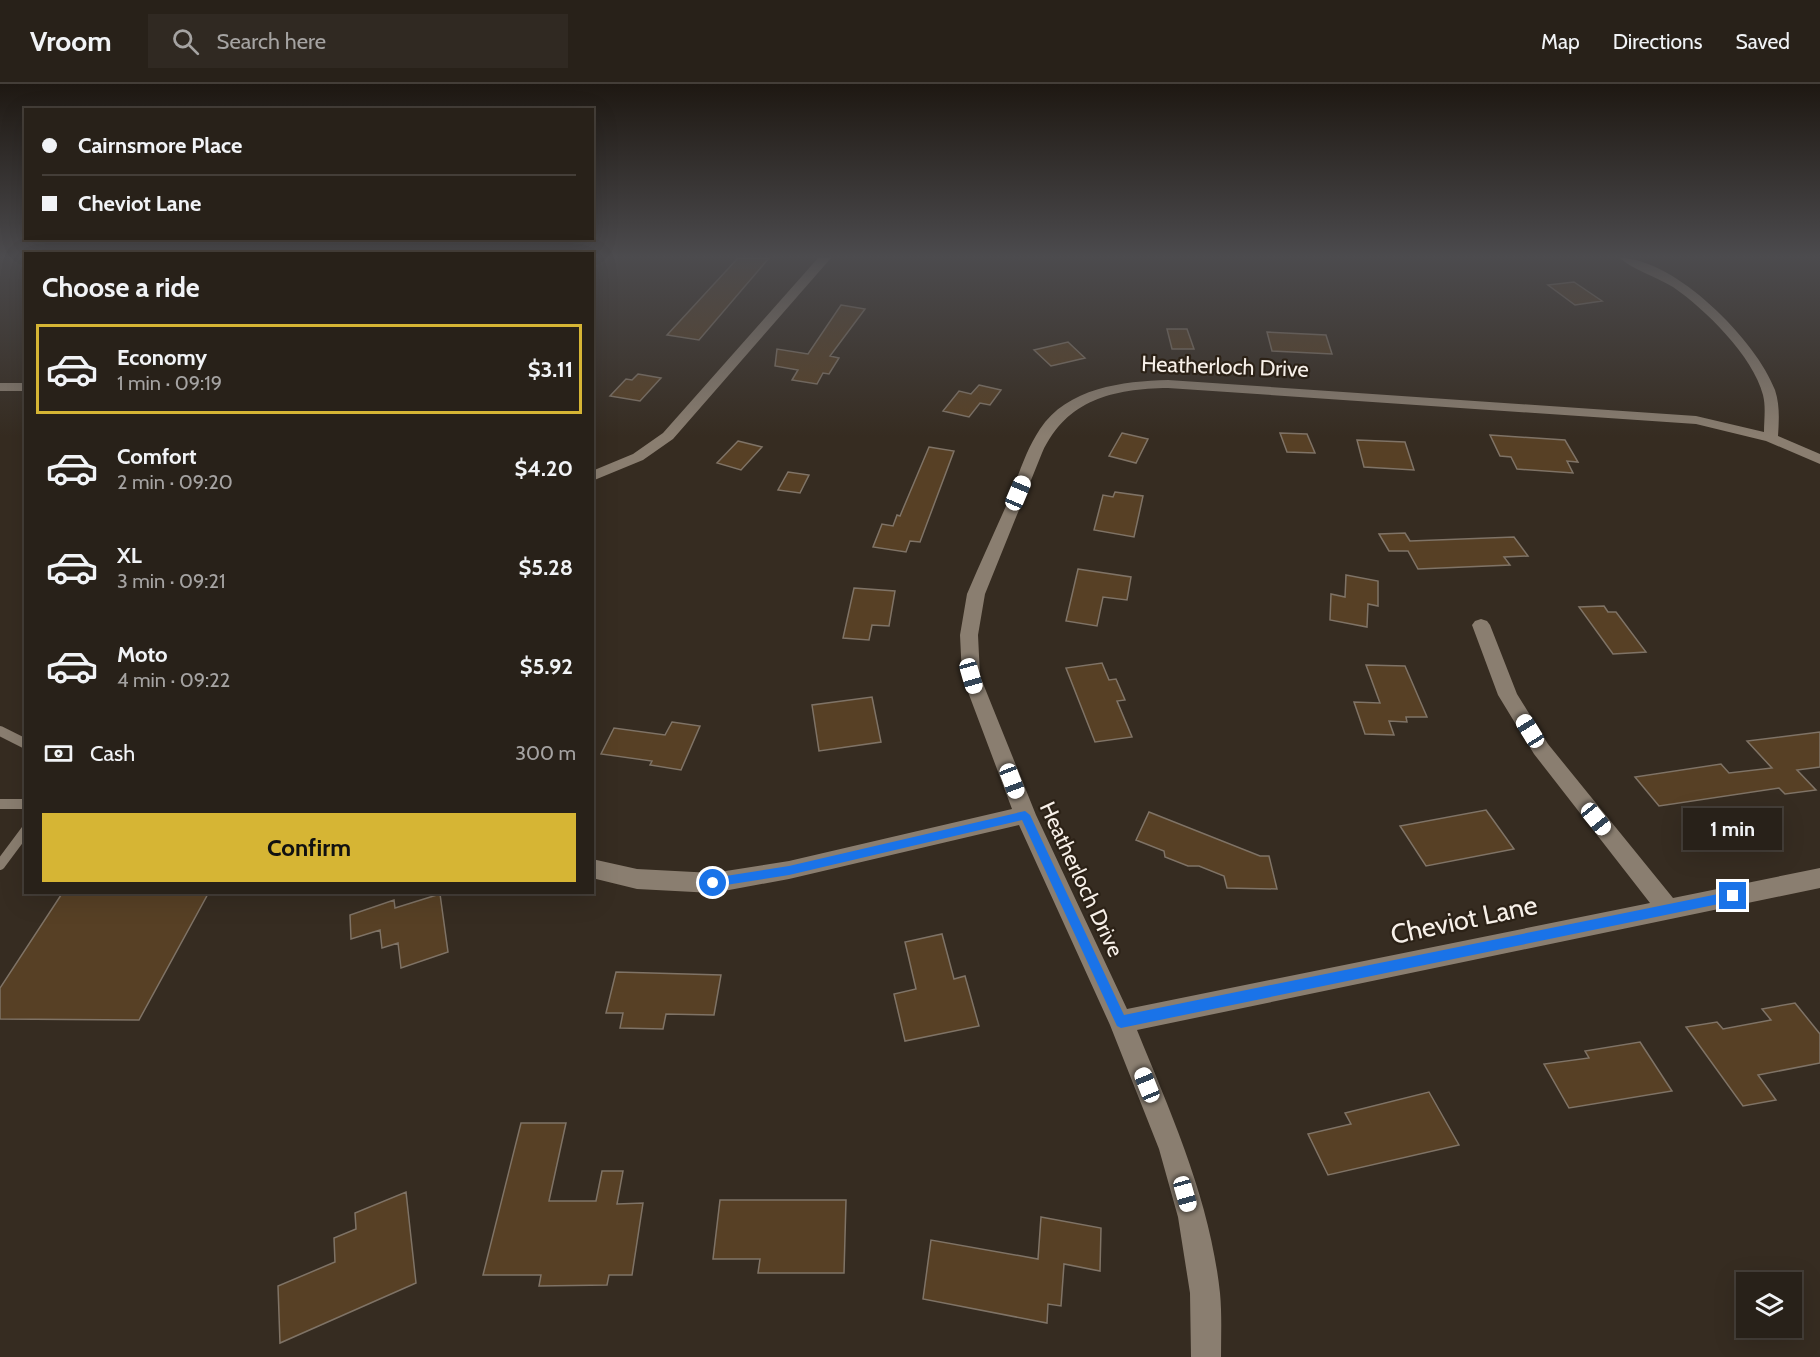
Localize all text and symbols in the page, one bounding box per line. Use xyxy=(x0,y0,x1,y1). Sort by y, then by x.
search box xyxy=(148,14,568,68)
text: Vroom xyxy=(30,24,112,58)
icon: search xyxy=(169,25,202,58)
text: Search here xyxy=(217,28,326,55)
text: Map xyxy=(1541,29,1580,54)
text: Directions xyxy=(1613,29,1702,54)
text: Saved xyxy=(1735,29,1790,54)
text: Cairnsmore Place xyxy=(78,132,242,159)
text: Cheviot Lane xyxy=(78,190,201,217)
text: Choose a ride xyxy=(42,271,200,304)
icon: car xyxy=(45,342,99,396)
text: Economy xyxy=(117,344,207,371)
street label: Heatherloch Drive xyxy=(1141,350,1309,383)
text: $3.11 xyxy=(528,356,573,383)
text: 1 min · 09:19 xyxy=(117,371,222,395)
icon: car xyxy=(45,441,99,495)
text: Comfort xyxy=(117,443,196,470)
text: $4.20 xyxy=(515,455,573,482)
text: 2 min · 09:20 xyxy=(117,470,233,494)
car xyxy=(1003,473,1033,513)
icon: car xyxy=(45,540,99,594)
text: XL xyxy=(117,542,142,569)
text: $5.28 xyxy=(519,554,573,581)
text: 3 min · 09:21 xyxy=(117,569,226,593)
icon: car xyxy=(45,639,99,693)
text: Moto xyxy=(117,641,168,668)
text: $5.92 xyxy=(520,653,573,680)
car xyxy=(957,656,985,696)
text: 4 min · 09:22 xyxy=(117,668,230,692)
car xyxy=(1513,711,1547,751)
icon: cash xyxy=(42,737,75,770)
text: Cash xyxy=(90,740,135,767)
text: 300 m xyxy=(515,741,576,765)
car xyxy=(997,761,1027,801)
street label: Heatherloch Drive xyxy=(1034,797,1129,961)
car xyxy=(1578,799,1614,839)
callout: 1 min xyxy=(1684,809,1782,851)
button: Confirm xyxy=(42,813,576,882)
text: 1 min xyxy=(1710,817,1755,841)
route start xyxy=(699,869,726,896)
route end xyxy=(1719,882,1746,909)
street label: Cheviot Lane xyxy=(1387,888,1540,951)
car xyxy=(1132,1065,1162,1105)
car xyxy=(1171,1174,1199,1214)
map controls xyxy=(1736,1272,1802,1338)
button: layers xyxy=(1736,1272,1802,1338)

